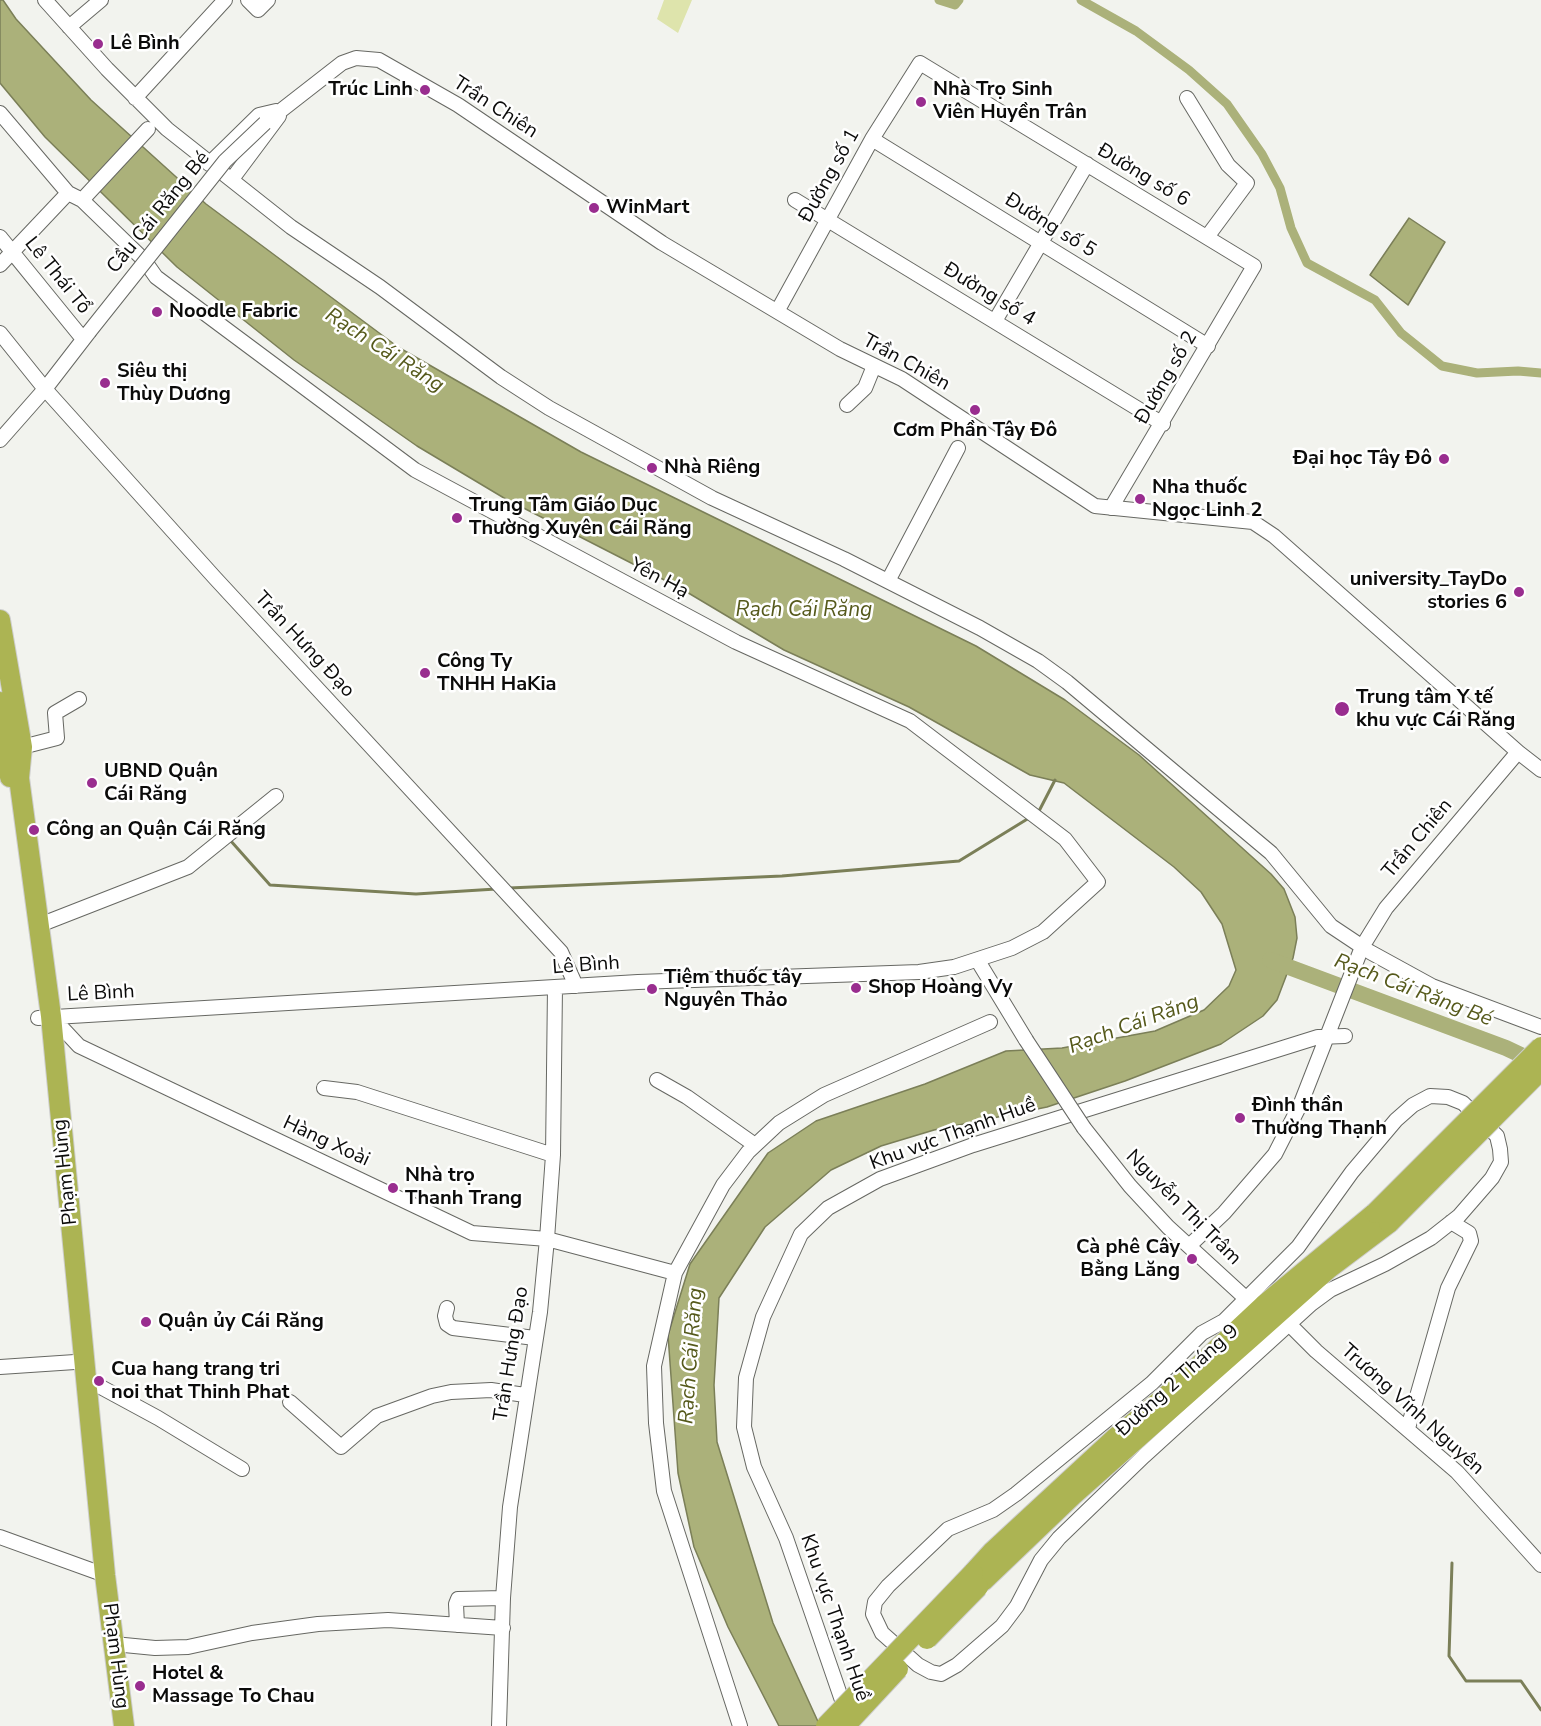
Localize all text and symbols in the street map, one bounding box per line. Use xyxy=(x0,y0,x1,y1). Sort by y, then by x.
place label: Lê Bình xyxy=(110,32,180,56)
marker: Lê Bình xyxy=(91,37,105,51)
street label: Trần Chiên xyxy=(448,72,542,144)
place label: Trúc Linh xyxy=(328,78,413,102)
place label: Nhà Trọ Sinh Viên Huyền Trân xyxy=(933,78,1087,125)
marker: Trúc Linh xyxy=(418,83,432,97)
marker: Nhà Trọ Sinh Viên Huyền Trân xyxy=(914,95,928,109)
street label: Đường số 1 xyxy=(794,125,866,227)
street label: Đường số 6 xyxy=(1093,139,1193,213)
street label: Cầu Cái Răng Bé xyxy=(102,147,216,279)
street label: Đường số 5 xyxy=(1000,188,1100,264)
place label: WinMart xyxy=(606,196,689,220)
marker: WinMart xyxy=(587,201,601,215)
street label: Lê Thái Tổ xyxy=(19,233,95,319)
street label: Đường số 4 xyxy=(939,258,1039,332)
place label: Noodle Fabric xyxy=(169,300,298,324)
water label: Rạch Cái Răng xyxy=(320,303,448,399)
marker: Noodle Fabric xyxy=(150,305,164,319)
street label: Đường số 2 xyxy=(1131,327,1203,429)
street label: Trần Chiên xyxy=(858,329,954,397)
place label: Siêu thị Thùy Dương xyxy=(117,360,231,407)
marker: Siêu thị Thùy Dương xyxy=(98,376,112,390)
marker: Cơm Phần Tây Đô xyxy=(968,403,982,417)
place label: Cơm Phần Tây Đô xyxy=(893,419,1057,443)
place label: Đại học Tây Đô xyxy=(1293,447,1432,471)
marker: Đại học Tây Đô xyxy=(1437,452,1451,466)
place label: Nhà Riêng xyxy=(664,456,760,480)
marker: Nhà Riêng xyxy=(645,461,659,475)
place label: Nha thuốc Ngọc Linh 2 xyxy=(1152,476,1263,523)
marker: Nha thuốc Ngọc Linh 2 xyxy=(1133,492,1147,506)
place label: Trung Tâm Giáo Dục Thường Xuyên Cái Răng xyxy=(469,494,692,541)
marker: Trung Tâm Giáo Dục Thường Xuyên Cái Răng xyxy=(450,511,464,525)
street label: Yên Hạ xyxy=(625,554,693,604)
place label: university_TayDo stories 6 xyxy=(1350,568,1507,615)
marker: university_TayDo stories 6 xyxy=(1512,585,1526,599)
street label: Trần Hưng Đạo xyxy=(249,587,359,703)
water label: Rạch Cái Răng xyxy=(736,598,872,624)
place label: Công Ty TNHH HaKia xyxy=(437,650,556,697)
marker: Công Ty TNHH HaKia xyxy=(418,666,432,680)
place label: Trung tâm Y tế khu vực Cái Răng xyxy=(1356,686,1515,733)
marker: Trung tâm Y tế khu vực Cái Răng xyxy=(1333,700,1351,718)
place label: UBND Quận Cái Răng xyxy=(104,760,218,807)
marker: UBND Quận Cái Răng xyxy=(85,776,99,790)
street label: Trần Chiên xyxy=(1378,794,1458,884)
place label: Công an Quận Cái Răng xyxy=(46,818,266,842)
marker: Công an Quận Cái Răng xyxy=(27,823,41,837)
water label: Rạch Cái Răng Bé xyxy=(1330,949,1496,1033)
street label: Lê Bình xyxy=(552,952,620,980)
place label: Tiệm thuốc tây Nguyên Thảo xyxy=(664,966,802,1013)
place label: Shop Hoàng Vy xyxy=(868,976,1013,1000)
street label: Lê Bình xyxy=(67,980,135,1008)
marker: Shop Hoàng Vy xyxy=(849,981,863,995)
marker: Tiệm thuốc tây Nguyên Thảo xyxy=(645,982,659,996)
water label: Rạch Cái Răng xyxy=(1065,990,1203,1060)
street label: Khu vực Thạnh Huề xyxy=(867,1094,1039,1176)
place label: Đình thần Thường Thạnh xyxy=(1252,1094,1387,1141)
street label: Hàng Xoài xyxy=(279,1111,373,1173)
marker: Đình thần Thường Thạnh xyxy=(1233,1111,1247,1125)
street label: Phạm Hùng xyxy=(49,1118,83,1226)
street label: Nguyễn Thị Trâm xyxy=(1120,1145,1246,1271)
place label: Nhà trọ Thanh Trang xyxy=(405,1164,522,1211)
marker: Nhà trọ Thanh Trang xyxy=(386,1181,400,1195)
place label: Cà phê Cây Bằng Lăng xyxy=(1076,1236,1180,1283)
marker: Cà phê Cây Bằng Lăng xyxy=(1185,1252,1199,1266)
street label: Trần Hưng Đạo xyxy=(490,1285,534,1423)
water label: Rạch Cái Răng xyxy=(675,1287,709,1425)
place label: Quận ủy Cái Răng xyxy=(158,1310,324,1334)
marker: Quận ủy Cái Răng xyxy=(139,1315,153,1329)
street label: Đường 2 Tháng 9 xyxy=(1112,1320,1244,1442)
street label: Trương Vĩnh Nguyên xyxy=(1335,1339,1489,1481)
place label: Cua hang trang tri noi that Thinh Phat xyxy=(111,1358,289,1405)
marker: Cua hang trang tri noi that Thinh Phat xyxy=(92,1374,106,1388)
street label: Khu vực Thạnh Huề xyxy=(794,1531,874,1705)
street label: Phạm Hùng xyxy=(97,1602,133,1710)
place label: Hotel & Massage To Chau xyxy=(152,1662,315,1709)
marker: Hotel & Massage To Chau xyxy=(133,1679,147,1693)

